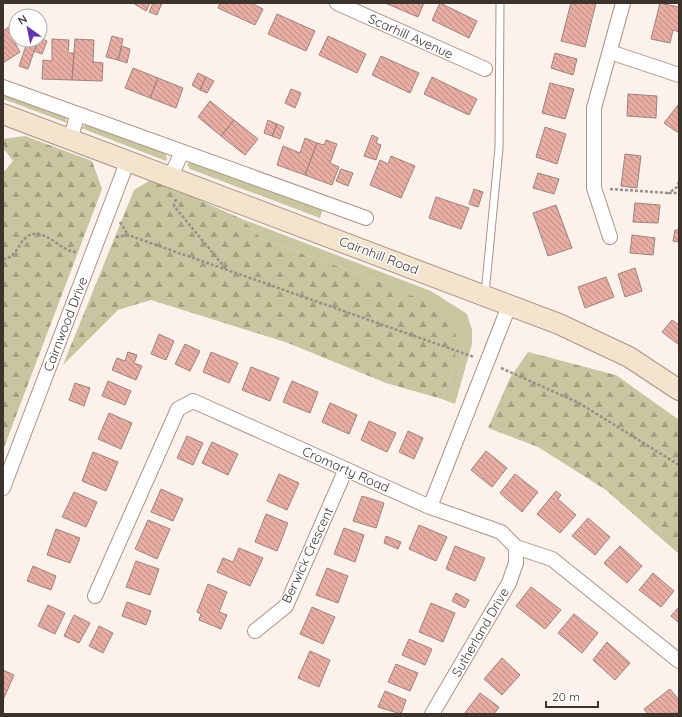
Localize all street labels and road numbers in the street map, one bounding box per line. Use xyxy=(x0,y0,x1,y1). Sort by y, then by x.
street label: Scarhill Avenue xyxy=(366,10,456,62)
street label: Cairnhill Road xyxy=(337,233,421,277)
street label: Cairnwood Drive xyxy=(40,275,90,373)
street label: Cromarty Road xyxy=(300,443,392,495)
street label: Berwick Crescent xyxy=(278,505,336,605)
street label: Sutherland Drive xyxy=(448,585,512,679)

